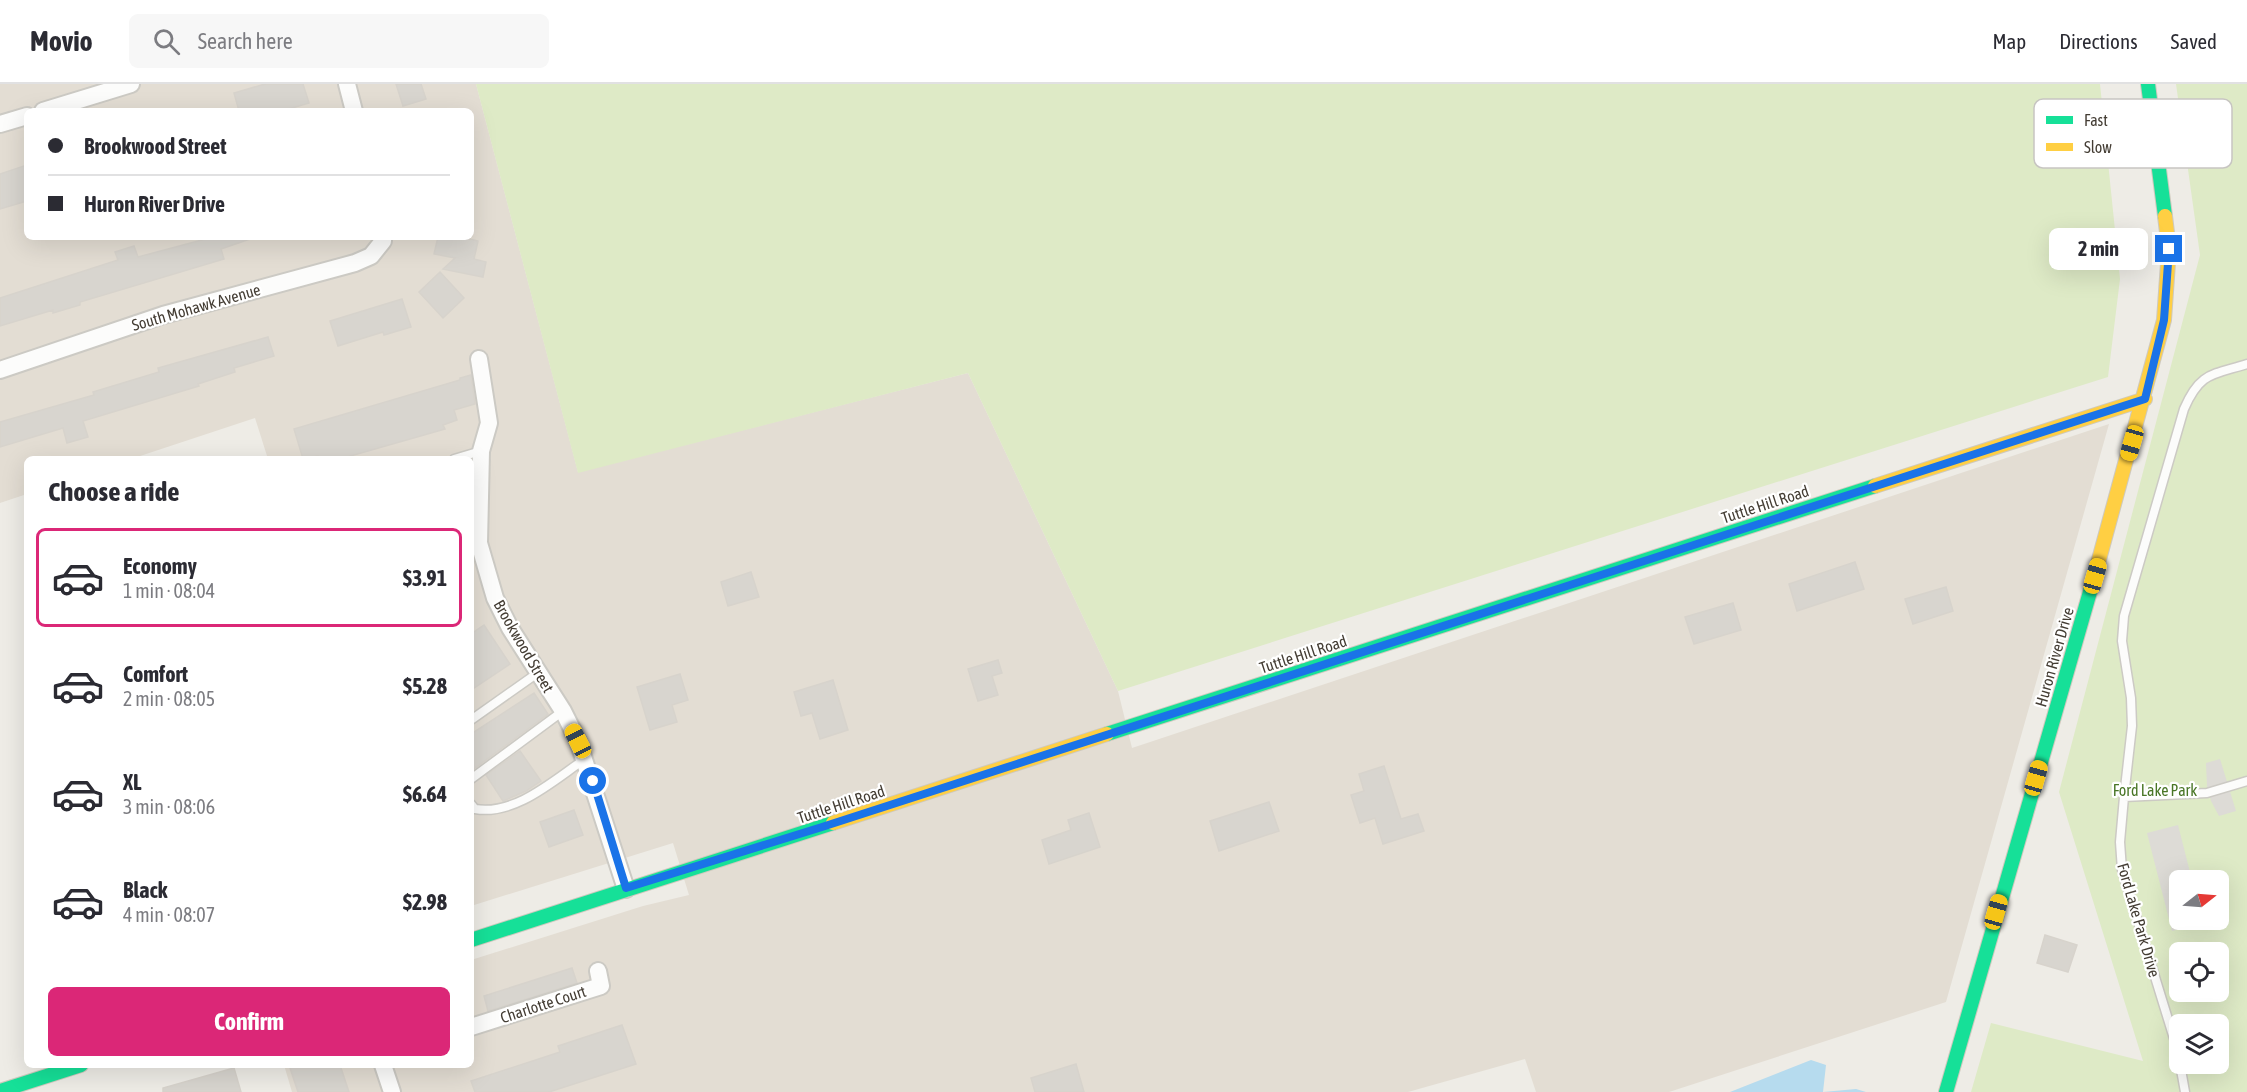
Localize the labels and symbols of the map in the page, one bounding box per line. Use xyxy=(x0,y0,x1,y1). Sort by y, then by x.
legend xyxy=(2034,99,2232,168)
text: Fast xyxy=(2084,111,2108,129)
text: Slow xyxy=(2084,138,2112,156)
callout: 2 min xyxy=(2049,228,2148,270)
route end xyxy=(2155,235,2182,262)
street label: South Mohawk Avenue xyxy=(130,280,262,334)
car xyxy=(2118,423,2146,463)
street label: Tuttle Hill Road xyxy=(1719,481,1811,527)
car xyxy=(2081,556,2109,596)
street label: Brookwood Street xyxy=(490,597,558,696)
street label: Huron River Drive xyxy=(2031,605,2077,709)
street label: Tuttle Hill Road xyxy=(1257,631,1349,677)
car xyxy=(562,721,594,761)
car xyxy=(2022,758,2050,798)
route start xyxy=(579,767,606,794)
street label: Tuttle Hill Road xyxy=(795,781,887,827)
park label: Ford Lake Park xyxy=(2113,781,2197,799)
street label: Ford Lake Park Drive xyxy=(2114,861,2164,979)
north arrow xyxy=(2169,870,2229,930)
car xyxy=(1982,892,2010,932)
street label: Charlotte Court xyxy=(498,982,588,1026)

